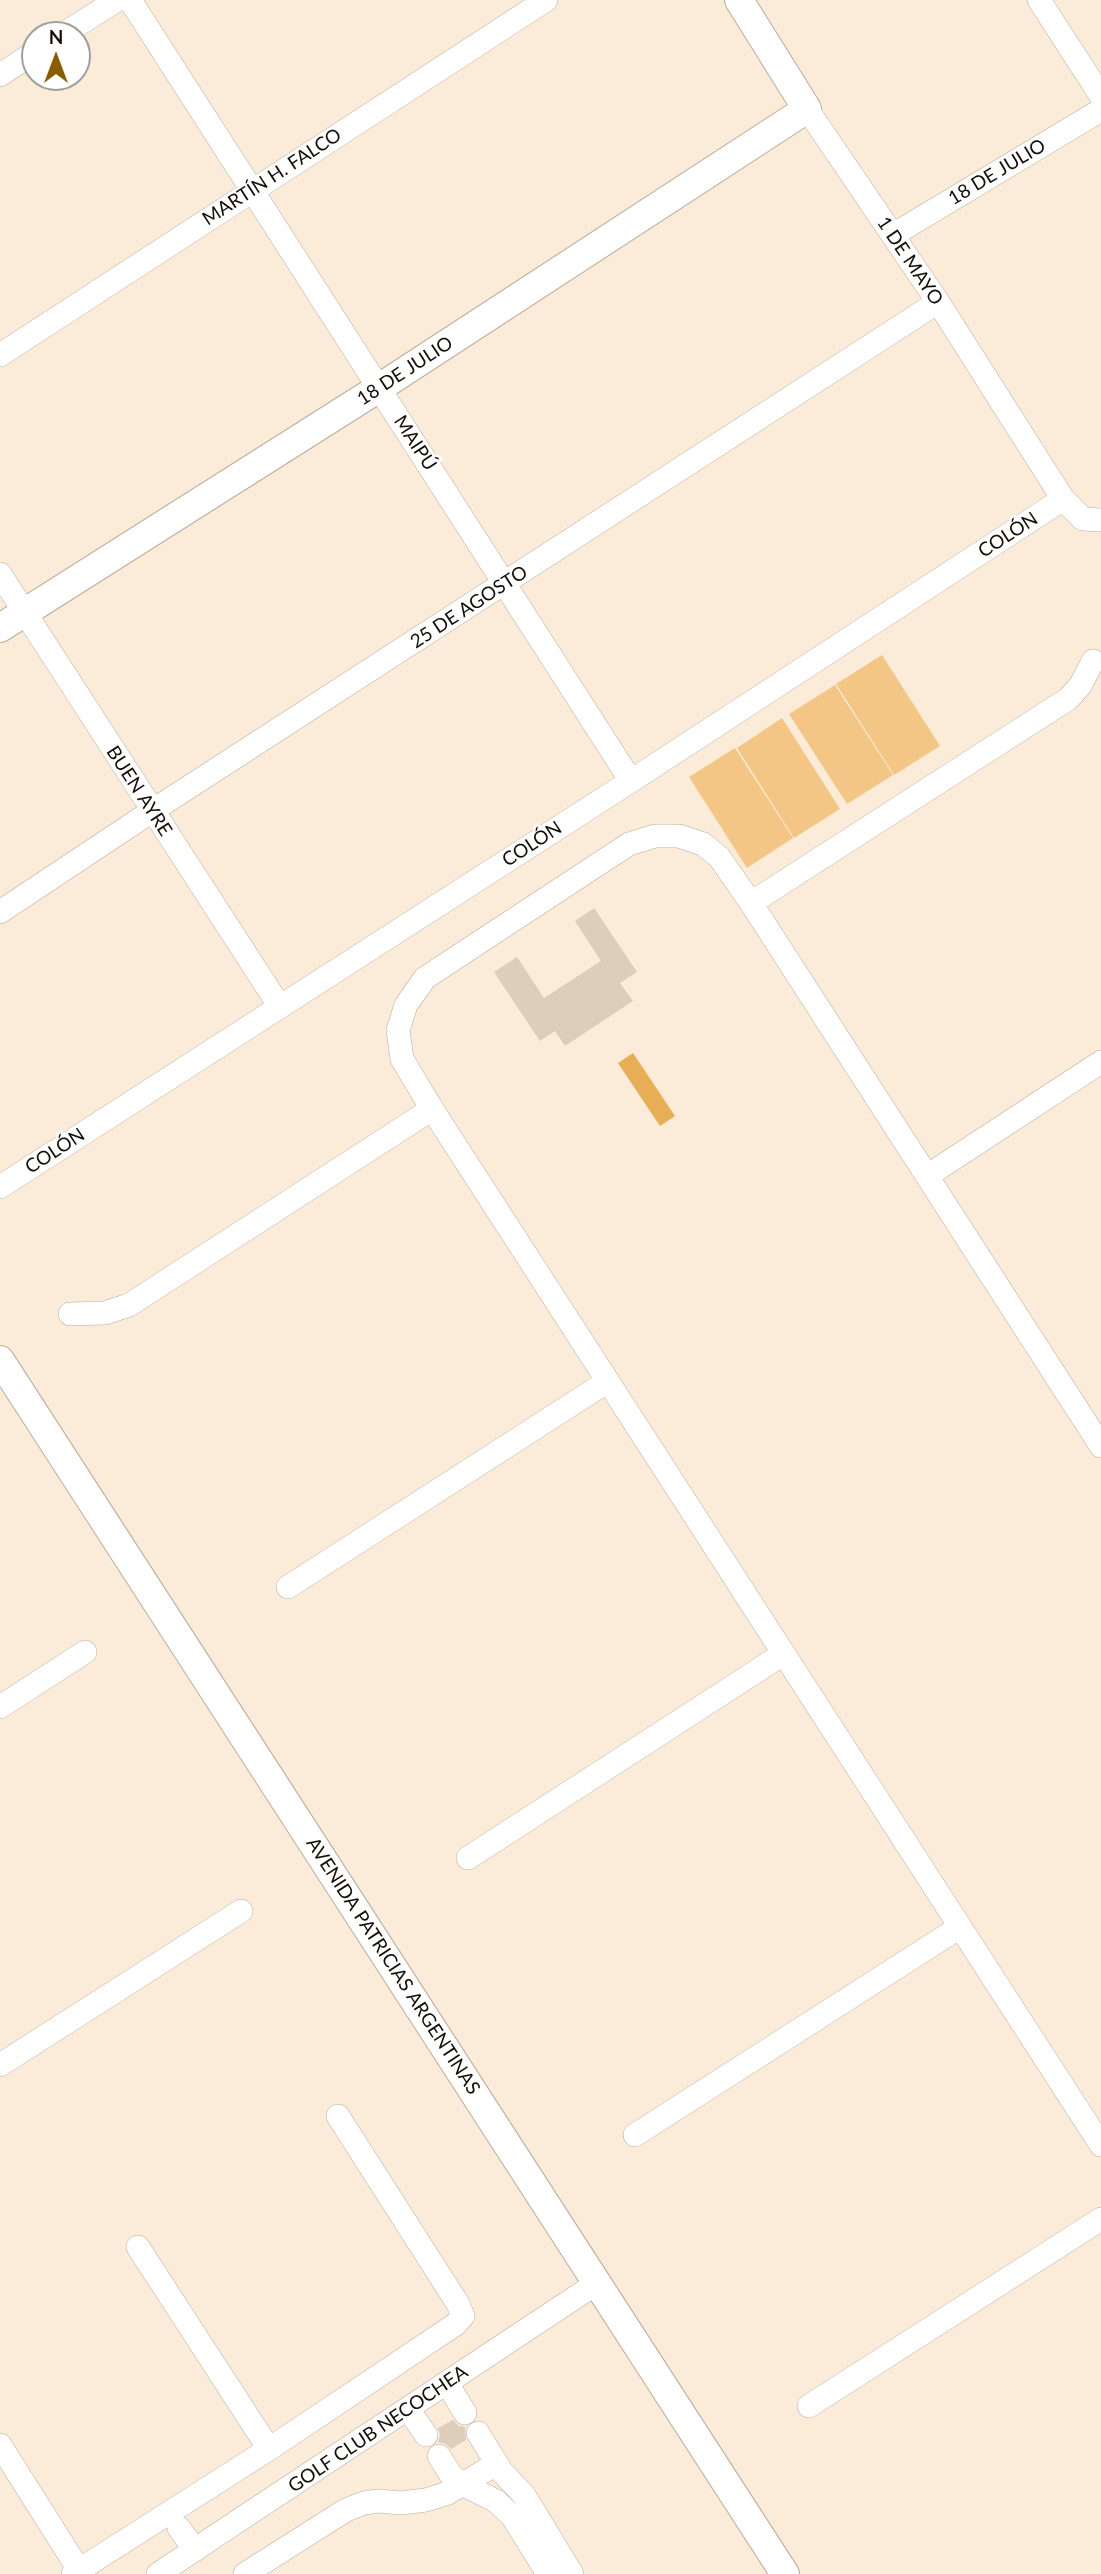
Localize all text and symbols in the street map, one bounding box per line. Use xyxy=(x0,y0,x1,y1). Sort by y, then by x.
north arrow xyxy=(21,21,91,91)
text: N xyxy=(49,25,63,48)
street label: MARTÍN H. FALCO xyxy=(198,124,346,230)
street label: 18 DE JULIO xyxy=(944,134,1050,210)
street label: 1 DE MAYO xyxy=(872,212,948,310)
street label: 18 DE JULIO xyxy=(353,332,457,410)
street label: MAIPÚ xyxy=(389,411,441,475)
street label: COLÓN xyxy=(974,507,1042,563)
street label: 25 DE AGOSTO xyxy=(406,561,532,653)
street label: BUEN AYRE xyxy=(101,742,177,840)
street label: COLÓN xyxy=(498,816,566,872)
street label: COLÓN xyxy=(21,1123,89,1179)
street label: AVENIDA PATRICIAS ARGENTINAS xyxy=(301,1833,485,2099)
street label: GOLF CLUB NECOCHEA xyxy=(284,2360,472,2498)

